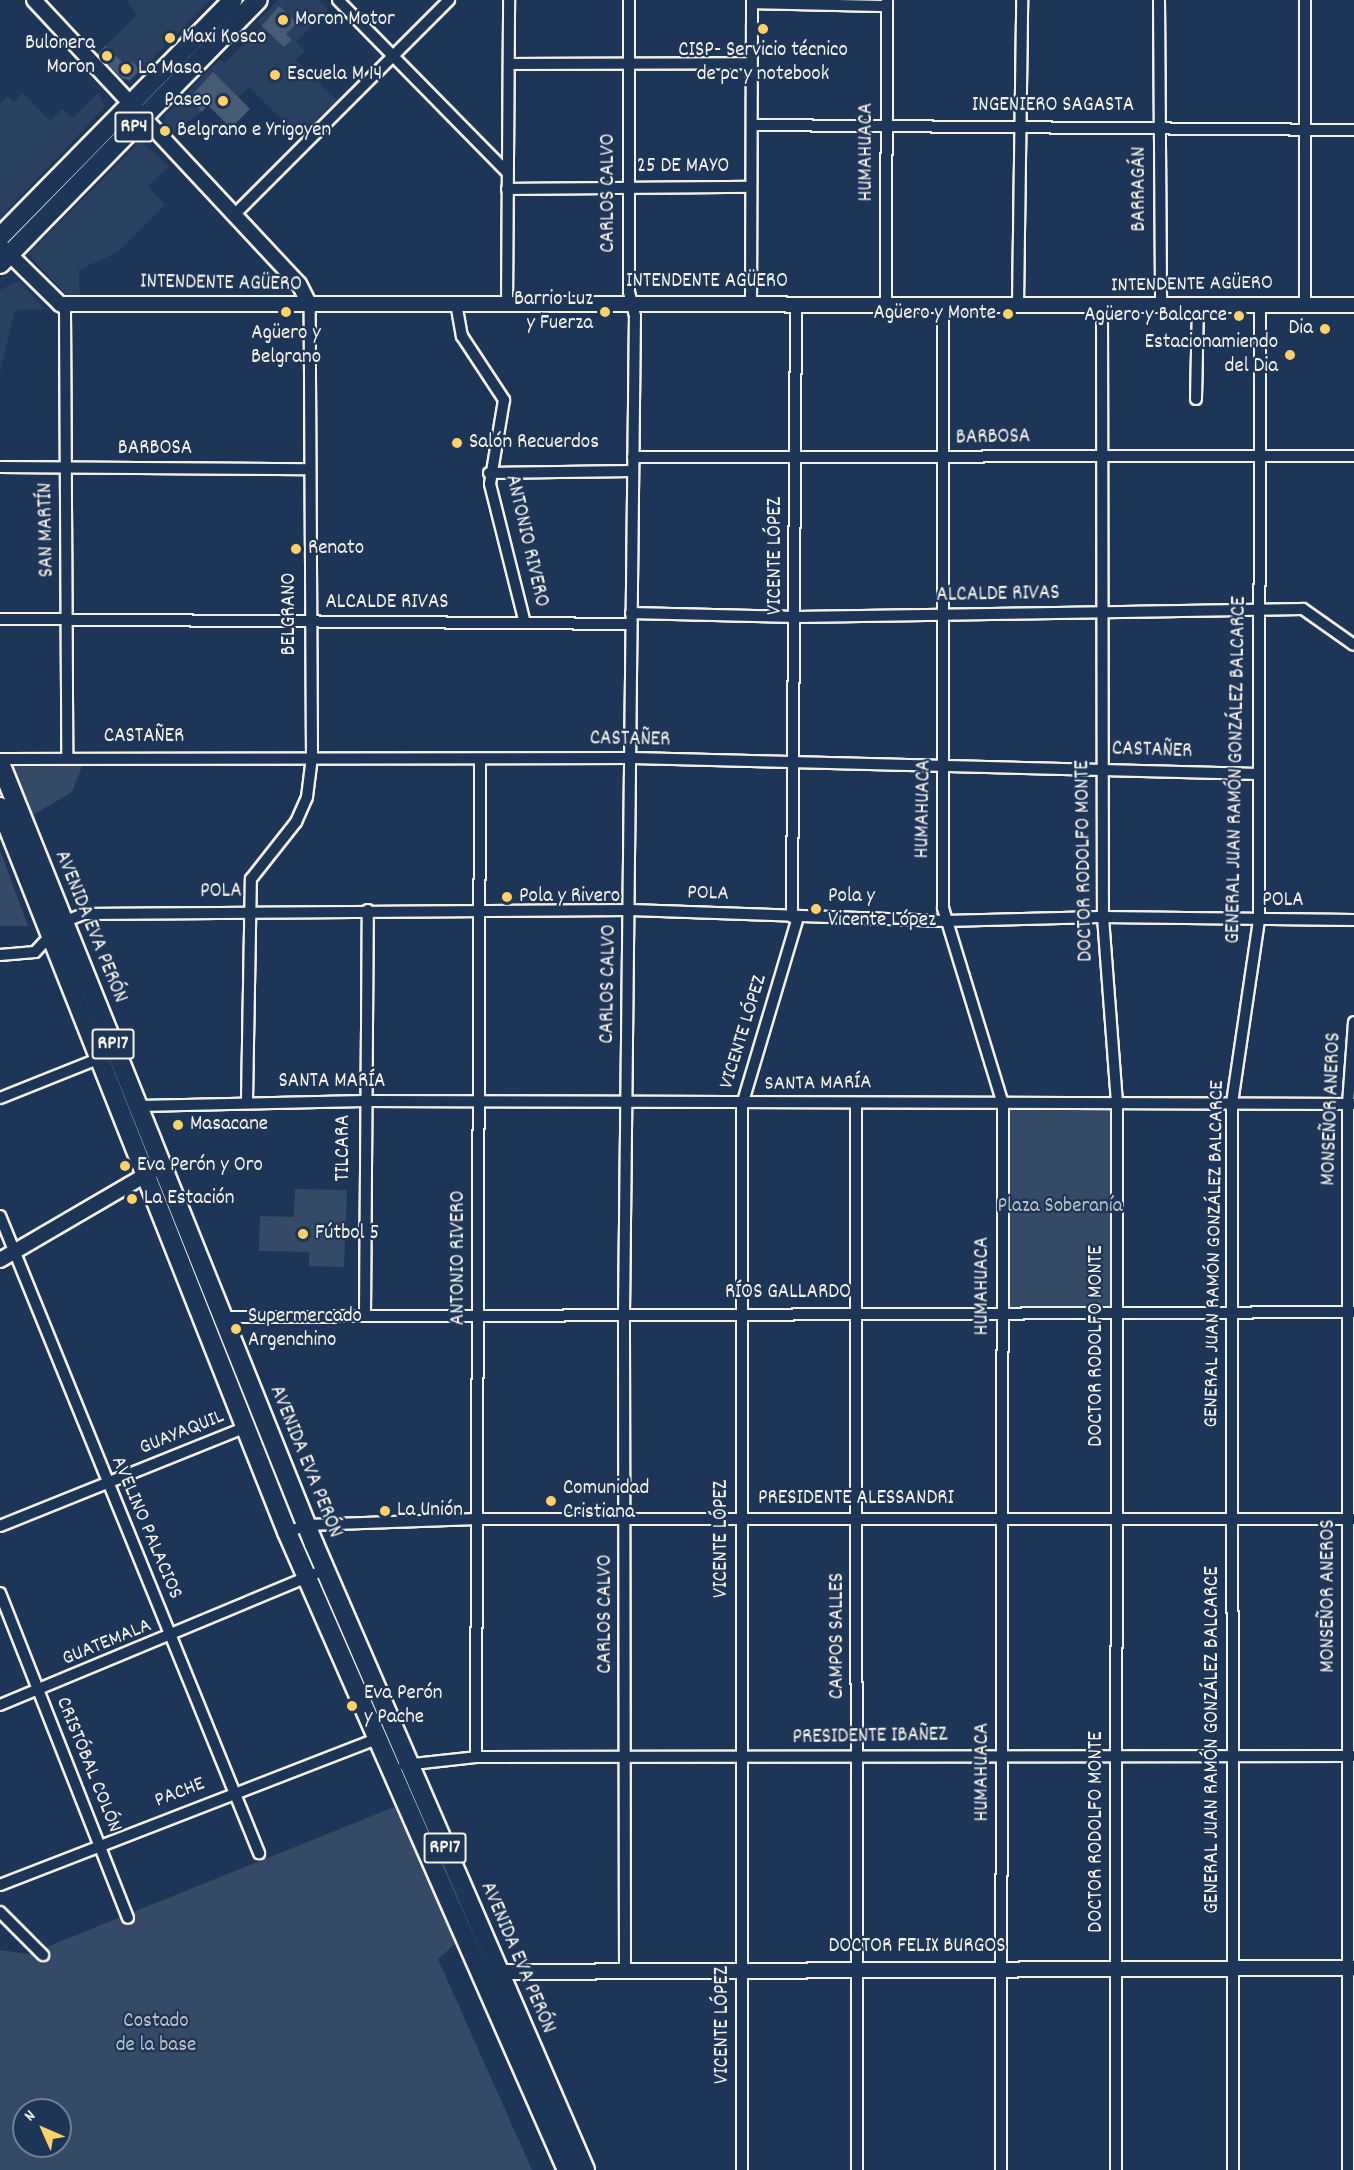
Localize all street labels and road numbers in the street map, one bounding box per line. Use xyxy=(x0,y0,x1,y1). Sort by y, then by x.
street label: INGENIERO SAGASTA xyxy=(972,93,1134,119)
street label: HUMAHUACA xyxy=(854,103,880,201)
road number: RP4 xyxy=(113,110,155,144)
street label: CARLOS CALVO xyxy=(596,133,622,253)
street label: BARRAGÁN xyxy=(1127,146,1153,232)
street label: 25 DE MAYO xyxy=(637,154,729,180)
street label: INTENDENTE AGÜERO xyxy=(626,269,788,295)
street label: INTENDENTE AGÜERO xyxy=(140,270,302,298)
street label: INTENDENTE AGÜERO xyxy=(1111,271,1273,299)
street label: BARBOSA xyxy=(956,425,1030,451)
street label: BARBOSA xyxy=(118,436,192,462)
street label: ANTONIO RIVERO xyxy=(499,473,553,609)
street label: SAN MARTÍN xyxy=(34,483,60,577)
street label: VICENTE LÓPEZ xyxy=(763,497,789,615)
street label: BELGRANO xyxy=(277,573,303,655)
street label: ALCALDE RIVAS xyxy=(936,581,1060,609)
street label: ALCALDE RIVAS xyxy=(325,590,449,616)
street label: GENERAL JUAN RAMÓN GONZÁLEZ BALCARCE xyxy=(1221,596,1253,944)
street label: CASTAÑER xyxy=(104,724,184,750)
street label: CASTAÑER xyxy=(590,727,670,753)
street label: CASTAÑER xyxy=(1111,737,1193,765)
street label: HUMAHUACA xyxy=(911,759,937,859)
street label: DOCTOR RODOLFO MONTE xyxy=(1071,760,1099,962)
street label: AVENIDA EVA PERÓN xyxy=(48,847,132,1007)
street label: POLA xyxy=(200,879,242,905)
street label: POLA xyxy=(687,881,729,907)
street label: POLA xyxy=(1262,888,1304,914)
street label: CARLOS CALVO xyxy=(595,924,623,1044)
street label: VICENTE LÓPEZ xyxy=(715,972,773,1092)
road number: RP17 xyxy=(90,1027,136,1061)
street label: MONSEÑOR ANEROS xyxy=(1317,1032,1347,1186)
street label: SANTA MARÍA xyxy=(278,1069,386,1095)
street label: SANTA MARÍA xyxy=(764,1070,872,1098)
street label: GENERAL JUAN RAMÓN GONZÁLEZ BALCARCE xyxy=(1199,1080,1231,1428)
street label: TILCARA xyxy=(331,1114,357,1182)
street label: ANTONIO RIVERO xyxy=(446,1191,472,1325)
street label: HUMAHUACA xyxy=(970,1237,996,1335)
street label: DOCTOR RODOLFO MONTE xyxy=(1084,1245,1110,1447)
street label: RÍOS GALLARDO xyxy=(725,1280,851,1306)
street label: AVENIDA EVA PERÓN xyxy=(263,1382,347,1542)
street label: GUAYAQUIL xyxy=(136,1405,228,1461)
street label: AVELINO PALACIOS xyxy=(105,1453,187,1603)
street label: VICENTE LÓPEZ xyxy=(709,1480,735,1598)
street label: PRESIDENTE ALESSANDRI xyxy=(758,1486,954,1512)
street label: MONSEÑOR ANEROS xyxy=(1316,1519,1342,1673)
street label: CARLOS CALVO xyxy=(593,1554,619,1674)
street label: GENERAL JUAN RAMÓN GONZÁLEZ BALCARCE xyxy=(1200,1566,1226,1914)
street label: CAMPOS SALLES xyxy=(825,1573,851,1699)
street label: GUATEMALA xyxy=(59,1614,155,1672)
street label: CRISTÓBAL COLÓN xyxy=(49,1694,127,1836)
street label: PRESIDENTE IBAÑEZ xyxy=(792,1723,948,1751)
street label: HUMAHUACA xyxy=(970,1723,996,1821)
street label: DOCTOR RODOLFO MONTE xyxy=(1084,1731,1110,1933)
street label: PACHE xyxy=(151,1772,209,1814)
road number: RP17 xyxy=(422,1831,468,1865)
street label: AVENIDA EVA PERÓN xyxy=(474,1878,560,2038)
street label: DOCTOR FELIX BURGOS xyxy=(828,1934,1006,1960)
street label: VICENTE LÓPEZ xyxy=(710,1966,736,2084)

